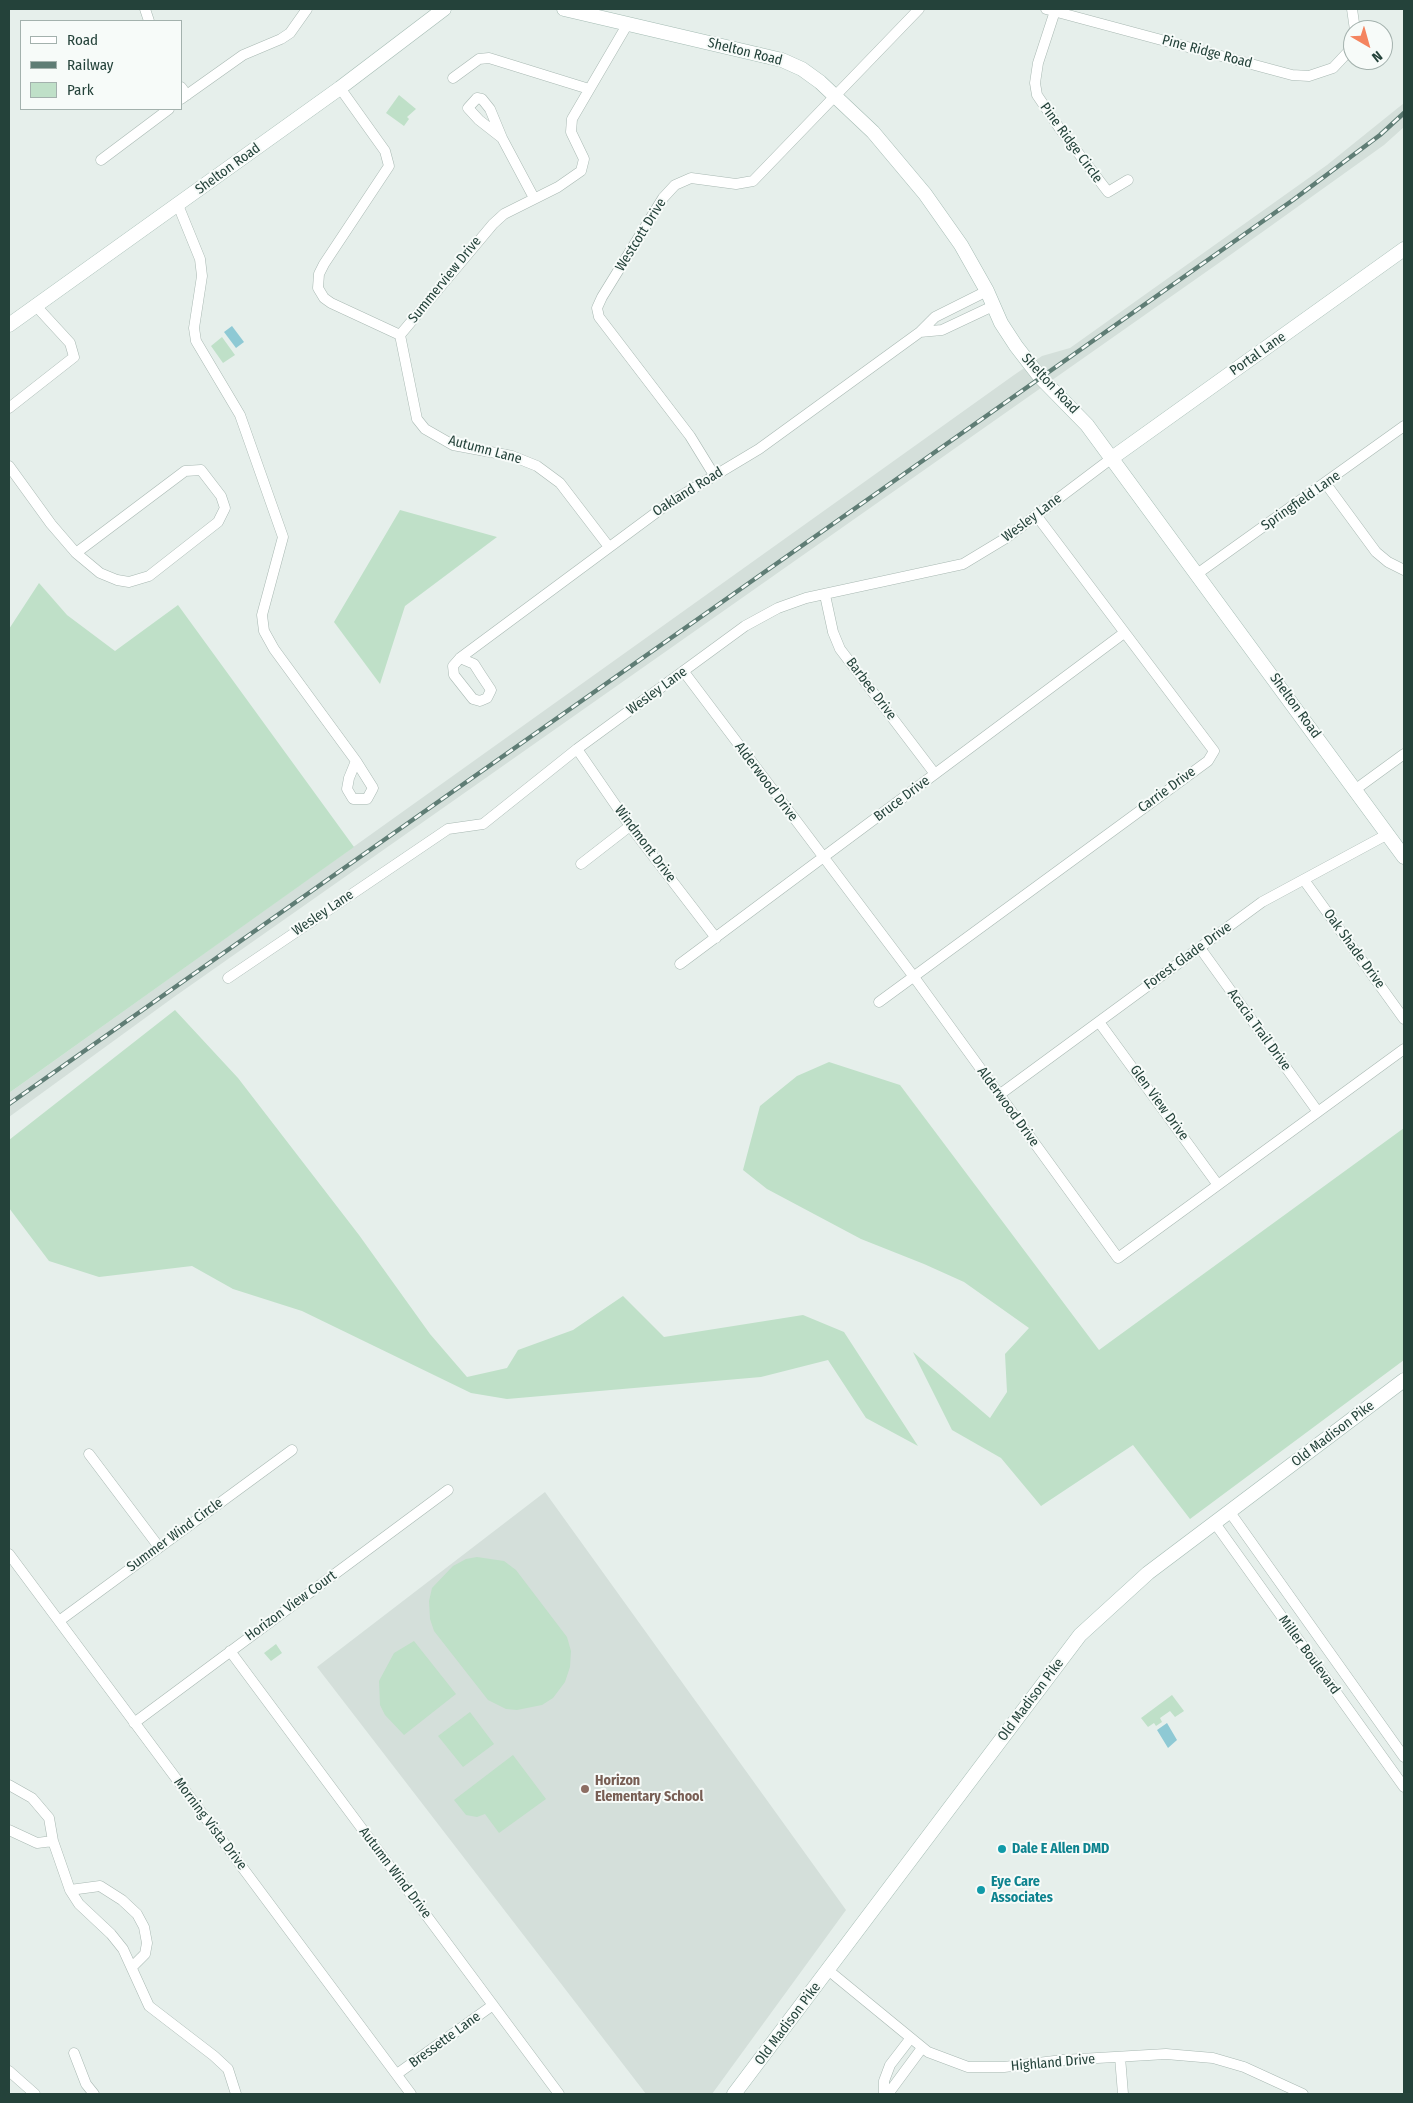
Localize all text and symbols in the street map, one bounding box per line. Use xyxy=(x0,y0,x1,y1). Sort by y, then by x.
legend xyxy=(20,20,182,110)
north arrow xyxy=(1343,20,1393,70)
text: Road xyxy=(67,31,98,49)
street label: Pine Ridge Road xyxy=(1160,32,1254,72)
street label: Shelton Road xyxy=(706,35,784,69)
text: N xyxy=(1368,47,1385,66)
text: Railway xyxy=(67,56,114,74)
text: Park xyxy=(67,81,94,99)
street label: Pine Ridge Circle xyxy=(1036,100,1106,186)
street label: Shelton Road xyxy=(192,140,264,198)
street label: Westcott Drive xyxy=(612,195,670,275)
street label: Summerview Drive xyxy=(405,233,485,327)
street label: Portal Lane xyxy=(1227,329,1289,379)
street label: Shelton Road xyxy=(1018,350,1082,418)
street label: Autumn Lane xyxy=(446,432,524,468)
street label: Oakland Road xyxy=(650,464,726,520)
street label: Springfield Lane xyxy=(1258,468,1344,534)
street label: Wesley Lane xyxy=(999,490,1065,546)
street label: Barbee Drive xyxy=(842,655,900,723)
street label: Wesley Lane xyxy=(624,663,690,719)
street label: Shelton Road xyxy=(1266,670,1324,742)
street label: Alderwood Drive xyxy=(731,739,801,825)
street label: Carrie Drive xyxy=(1135,764,1199,816)
street label: Bruce Drive xyxy=(871,773,933,825)
street label: Windmont Drive xyxy=(611,802,679,886)
street label: Wesley Lane xyxy=(289,886,357,940)
street label: Oak Shade Drive xyxy=(1320,906,1388,992)
street label: Forest Glade Drive xyxy=(1141,919,1235,993)
street label: Acacia Trail Drive xyxy=(1224,986,1294,1074)
street label: Glen View Drive xyxy=(1126,1062,1192,1144)
street label: Alderwood Drive xyxy=(973,1064,1043,1150)
street label: Old Madison Pike xyxy=(1288,1397,1378,1471)
street label: Summer Wind Circle xyxy=(124,1494,226,1576)
street label: Horizon View Court xyxy=(242,1567,340,1645)
street label: Miller Boulevard xyxy=(1275,1612,1343,1698)
street label: Old Madison Pike xyxy=(994,1655,1068,1745)
place label: Horizon Elementary School xyxy=(595,1773,703,1805)
street label: Morning Vista Drive xyxy=(170,1775,250,1873)
marker: Horizon Elementary School xyxy=(579,1783,591,1795)
street label: Autumn Wind Drive xyxy=(355,1824,435,1922)
place label: Dale E Allen DMD xyxy=(1012,1841,1109,1857)
marker: Dale E Allen DMD xyxy=(996,1843,1008,1855)
place label: Eye Care Associates xyxy=(991,1874,1053,1906)
marker: Eye Care Associates xyxy=(975,1884,987,1896)
street label: Old Madison Pike xyxy=(751,1979,825,2069)
street label: Bressette Lane xyxy=(406,2008,484,2072)
street label: Highland Drive xyxy=(1010,2051,1096,2075)

